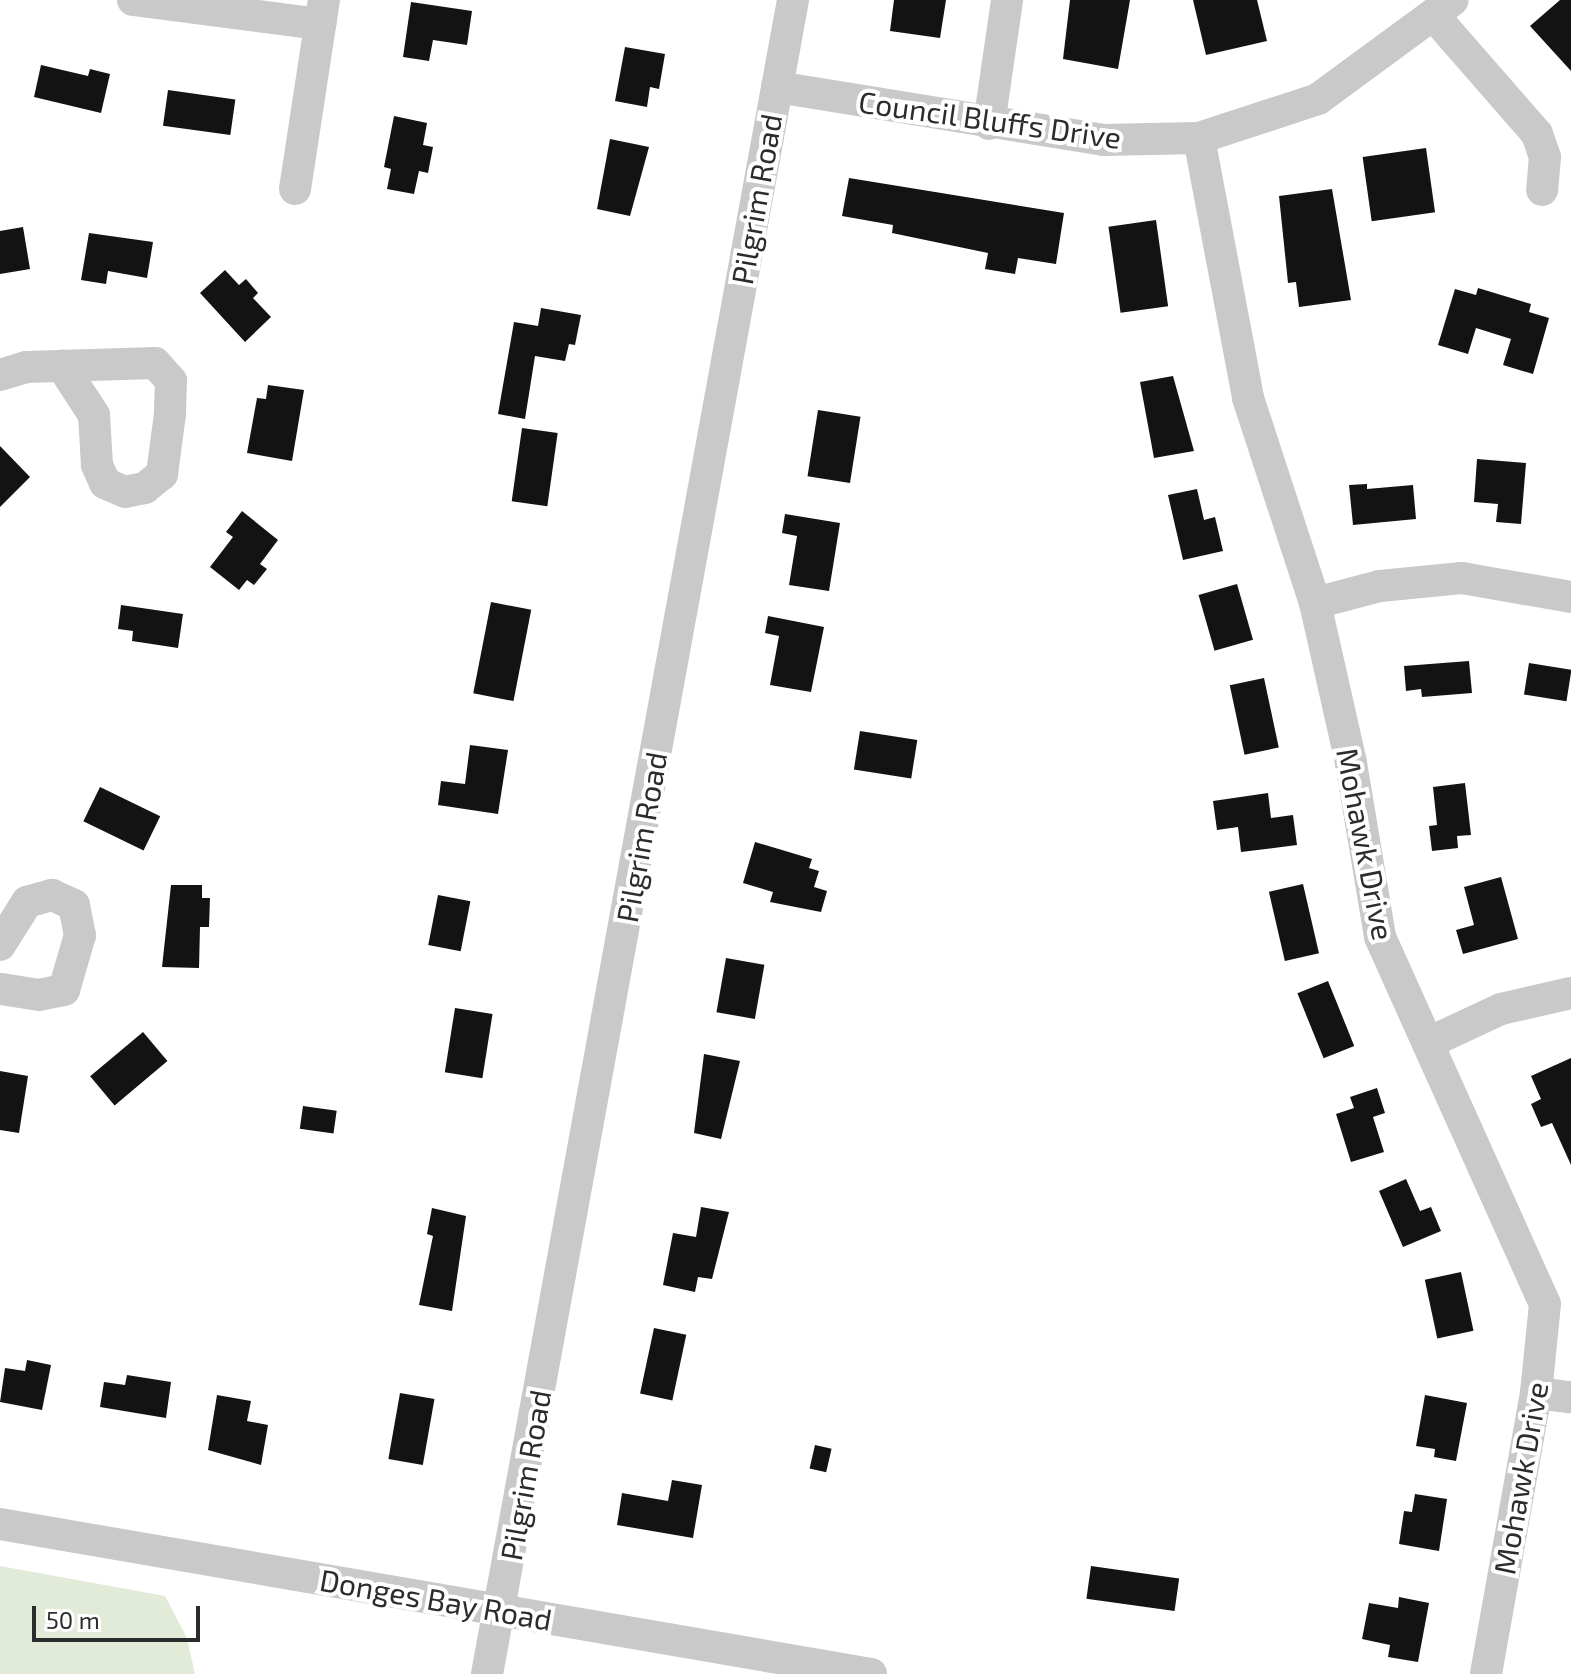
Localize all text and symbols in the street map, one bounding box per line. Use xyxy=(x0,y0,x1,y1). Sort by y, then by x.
street label: Council Bluffs Drive xyxy=(856,83,1124,155)
street label: Pilgrim Road xyxy=(723,111,789,287)
street label: Mohawk Drive xyxy=(1330,745,1402,943)
street label: Pilgrim Road xyxy=(608,749,674,925)
street label: Mohawk Drive xyxy=(1485,1379,1555,1577)
street label: Pilgrim Road xyxy=(492,1387,558,1563)
street label: Donges Bay Road xyxy=(317,1561,555,1637)
scale bar xyxy=(36,1590,204,1640)
text: 50 m xyxy=(46,1605,100,1634)

